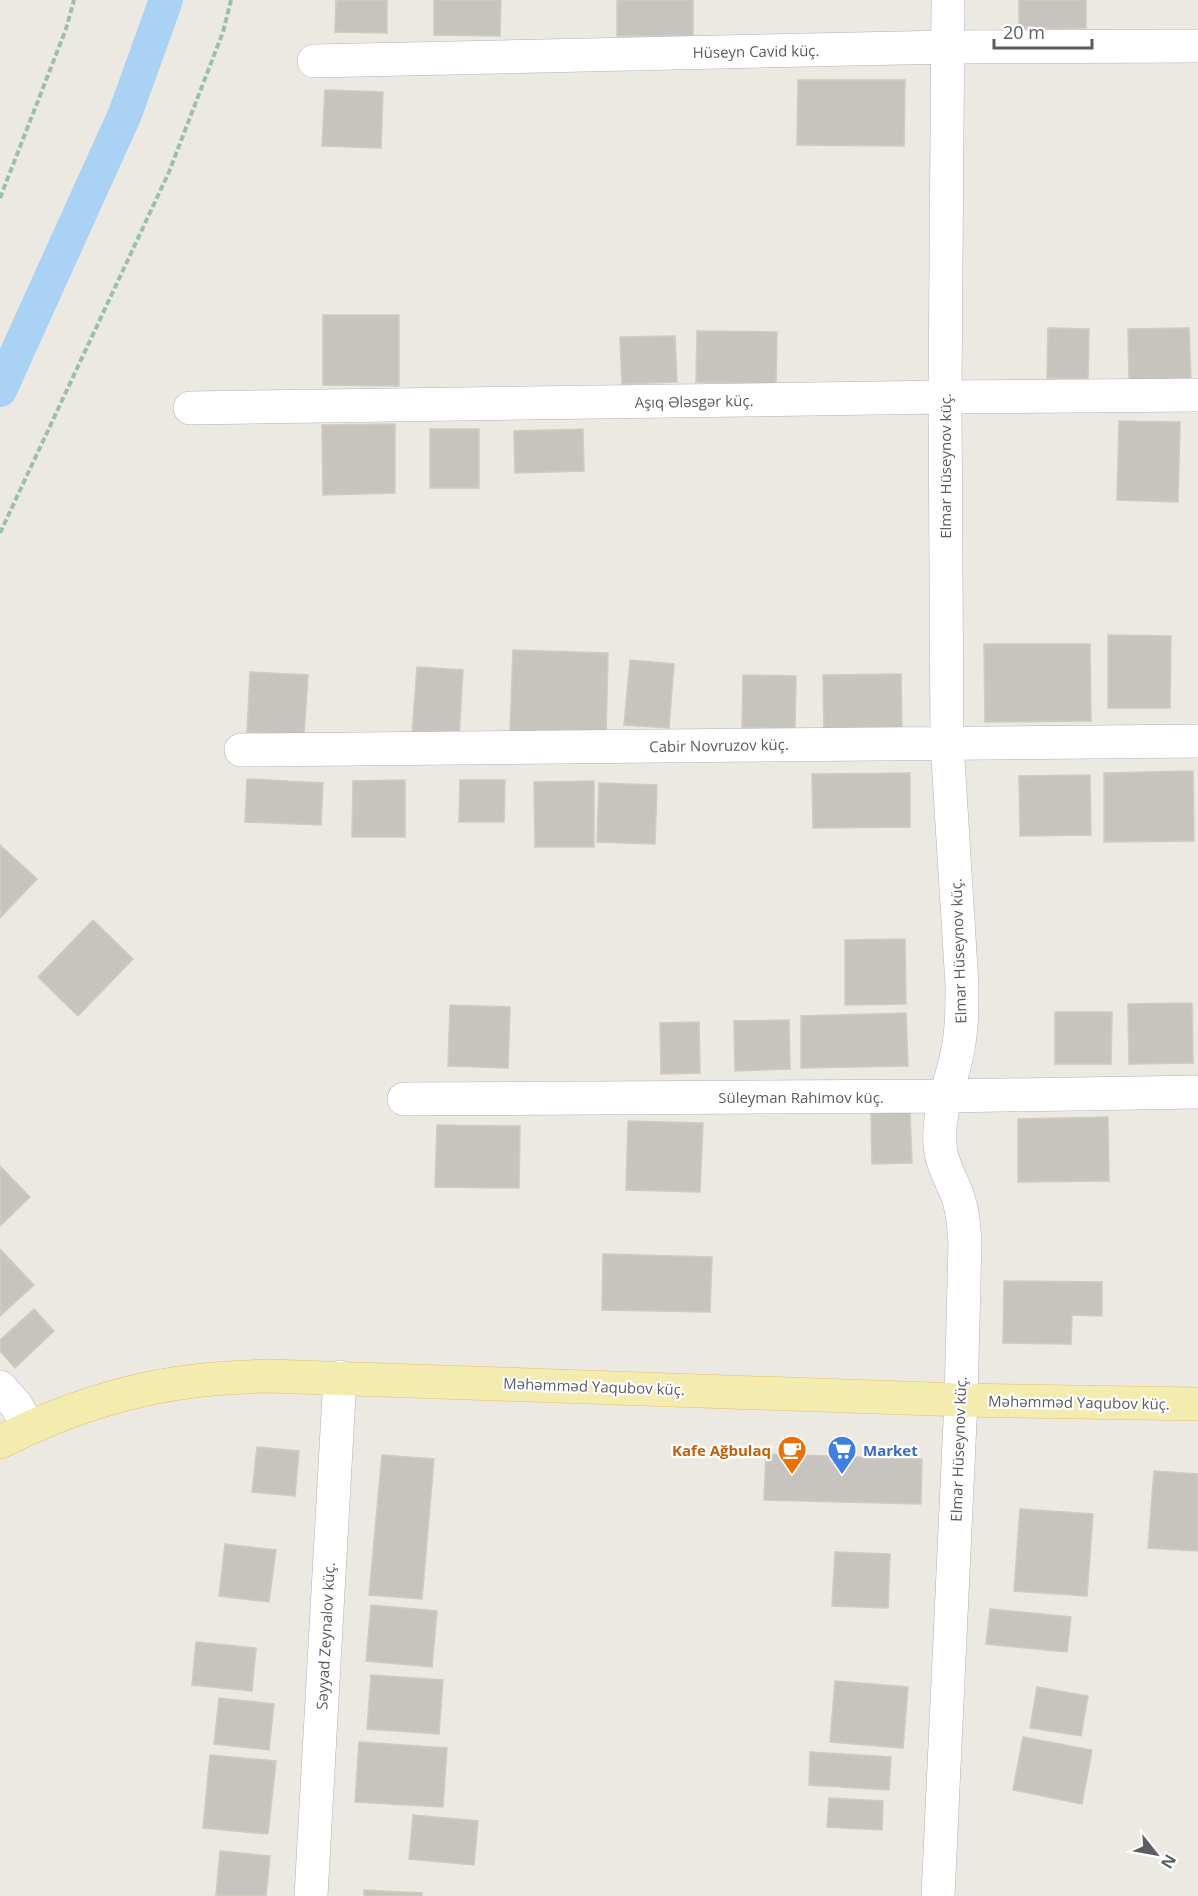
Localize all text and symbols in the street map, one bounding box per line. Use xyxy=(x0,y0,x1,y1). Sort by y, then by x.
scale bar xyxy=(994,12,1092,50)
text: 20 m xyxy=(1003,20,1045,44)
street label: Hüseyn Cavid küç. xyxy=(692,40,820,62)
street label: Aşıq Ələsgər küç. xyxy=(634,390,754,412)
street label: Elmar Hüseynov küç. xyxy=(935,393,955,539)
street label: Cabir Novruzov küç. xyxy=(649,734,789,756)
street label: Elmar Hüseynov küç. xyxy=(945,878,971,1024)
street label: Süleyman Rahimov küç. xyxy=(718,1087,884,1107)
street label: Məhəmməd Yaqubov küç. xyxy=(503,1373,685,1399)
street label: Elmar Hüseynov küç. xyxy=(945,1376,971,1522)
street label: Məhəmməd Yaqubov küç. xyxy=(988,1390,1170,1414)
cafe icon: Kafe Ağbulaq xyxy=(776,1434,808,1476)
supermarket icon: Market xyxy=(826,1434,858,1476)
place label: Kafe Ağbulaq xyxy=(672,1440,771,1460)
place label: Market xyxy=(863,1440,918,1460)
street label: Səyyad Zeynalov küç. xyxy=(311,1562,339,1710)
north arrow xyxy=(1126,1824,1186,1884)
text: N xyxy=(1156,1850,1182,1873)

